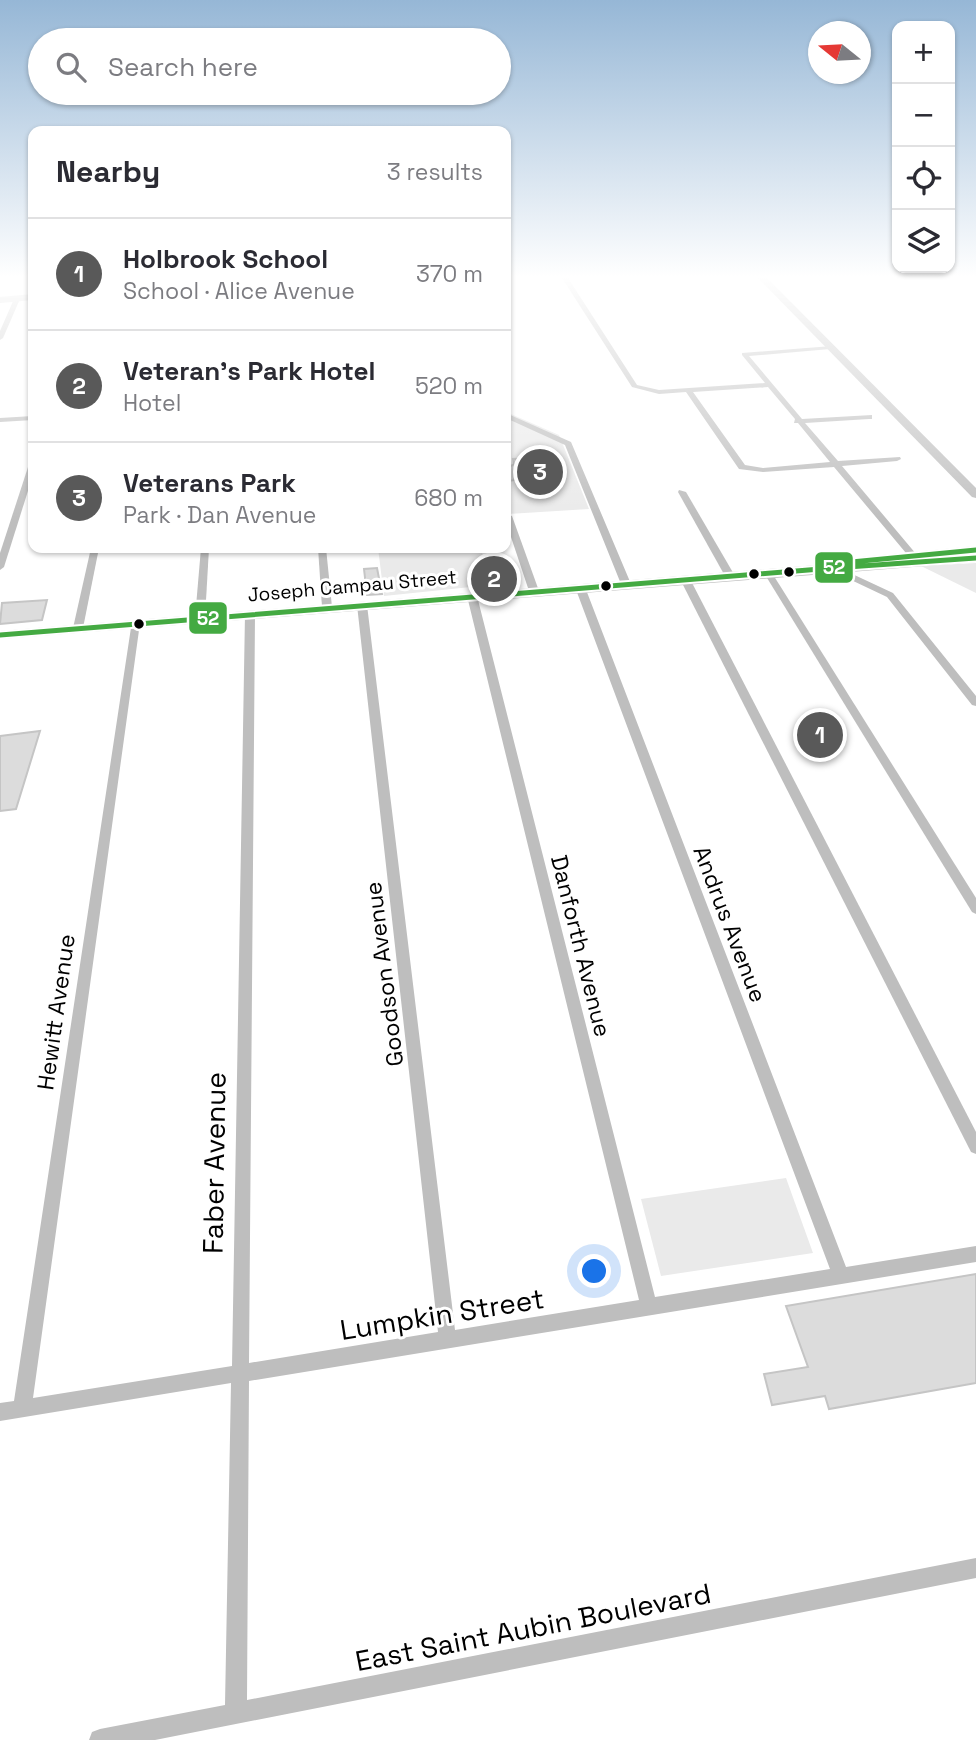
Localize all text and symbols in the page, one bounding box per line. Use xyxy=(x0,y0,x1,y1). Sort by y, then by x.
north arrow xyxy=(808,21,871,84)
map controls xyxy=(892,21,955,273)
button: + xyxy=(892,21,955,84)
search box xyxy=(28,28,511,105)
icon: search xyxy=(52,48,90,86)
text: Search here xyxy=(108,50,258,84)
button: − xyxy=(892,84,955,147)
button: locate xyxy=(892,147,955,210)
text: Nearby xyxy=(56,152,160,191)
text: 3 results xyxy=(387,157,483,187)
button: layers xyxy=(892,210,955,273)
text: Holbrook School xyxy=(123,242,328,276)
text: 1 xyxy=(74,259,84,289)
text: 370 m xyxy=(416,259,483,289)
text: School · Alice Avenue xyxy=(123,276,355,306)
text: Veteran's Park Hotel xyxy=(123,354,375,388)
text: 2 xyxy=(72,371,86,401)
text: 520 m xyxy=(415,371,483,401)
text: Hotel xyxy=(123,388,181,418)
pin: 3 xyxy=(517,446,563,498)
text: Veterans Park xyxy=(123,466,296,500)
text: 3 xyxy=(72,483,86,513)
text: 680 m xyxy=(414,483,483,513)
text: Park · Dan Avenue xyxy=(123,500,316,530)
line badge: 52 xyxy=(814,551,854,584)
pin: 2 xyxy=(471,553,517,605)
text: 52 xyxy=(823,555,845,580)
street label: Joseph Campau Street xyxy=(247,564,457,608)
unlabelled marker xyxy=(782,565,796,579)
unlabelled marker xyxy=(747,567,761,581)
unlabelled marker xyxy=(599,579,613,593)
line badge: 52 xyxy=(188,601,228,635)
text: 52 xyxy=(197,606,219,631)
unlabelled marker xyxy=(132,617,146,631)
pin: 1 xyxy=(797,709,843,761)
street label: Andrus Avenue xyxy=(686,842,774,1006)
street label: Danforth Avenue xyxy=(544,852,618,1040)
street label: Goodson Avenue xyxy=(358,880,410,1068)
street label: Hewitt Avenue xyxy=(30,932,82,1092)
street label: Faber Avenue xyxy=(194,1072,234,1254)
your location xyxy=(577,1254,611,1288)
street label: Lumpkin Street xyxy=(337,1280,547,1348)
street label: East Saint Aubin Boulevard xyxy=(352,1575,714,1679)

